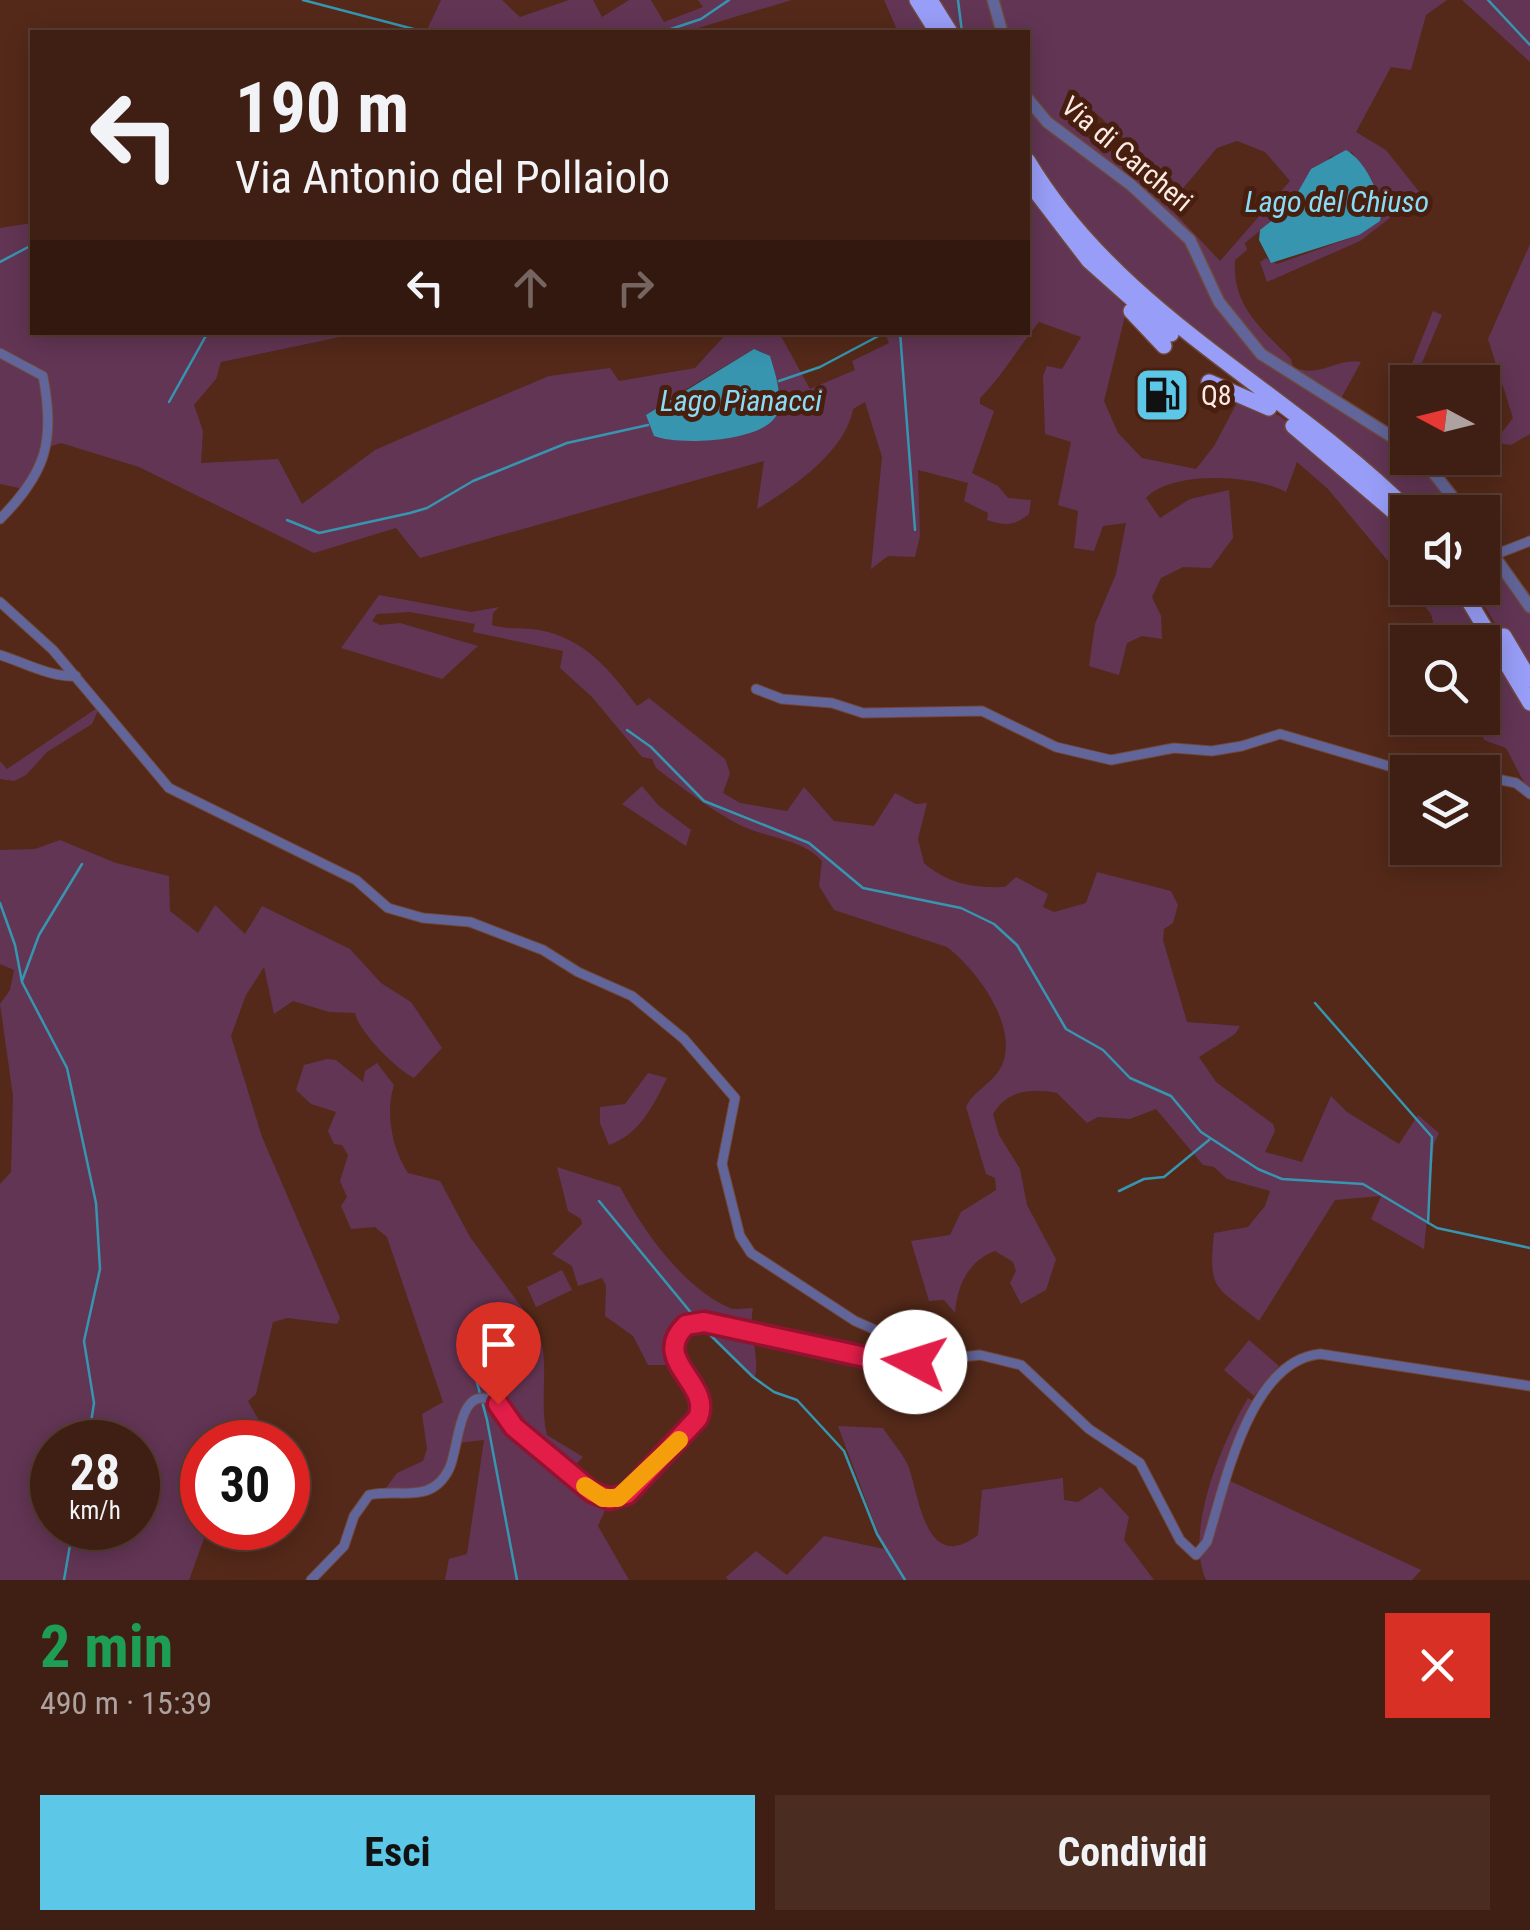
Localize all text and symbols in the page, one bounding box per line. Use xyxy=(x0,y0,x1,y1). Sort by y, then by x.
text: 190 m xyxy=(235,67,409,149)
icon: left xyxy=(70,70,200,200)
street label: Via di Carcheri xyxy=(1055,90,1199,218)
text: Via Antonio del Pollaiolo xyxy=(235,151,670,204)
water label: Lago del Chiuso xyxy=(1245,184,1429,219)
icon: left xyxy=(398,260,453,315)
icon: ahead xyxy=(503,260,558,315)
icon: right xyxy=(608,260,663,315)
fuel station icon: Q8 xyxy=(1132,365,1192,425)
north arrow xyxy=(1390,365,1500,475)
map controls xyxy=(1390,365,1500,865)
place label: Q8 xyxy=(1201,379,1232,412)
water label: Lago Pianacci xyxy=(660,383,822,418)
button: sound xyxy=(1390,495,1500,605)
button: search xyxy=(1390,625,1500,735)
button: layers xyxy=(1390,755,1500,865)
pin xyxy=(456,1302,541,1405)
position arrow xyxy=(863,1310,967,1414)
icon: arrive xyxy=(471,1317,526,1372)
speed limit sign: 30 xyxy=(180,1420,310,1550)
text: 28 xyxy=(70,1444,120,1502)
text: km/h xyxy=(69,1496,121,1525)
text: 2 min xyxy=(40,1611,173,1682)
button: close xyxy=(1385,1613,1490,1718)
text: 490 m · 15:39 xyxy=(40,1684,212,1722)
button: Esci xyxy=(40,1795,755,1910)
button: Condividi xyxy=(775,1795,1490,1910)

